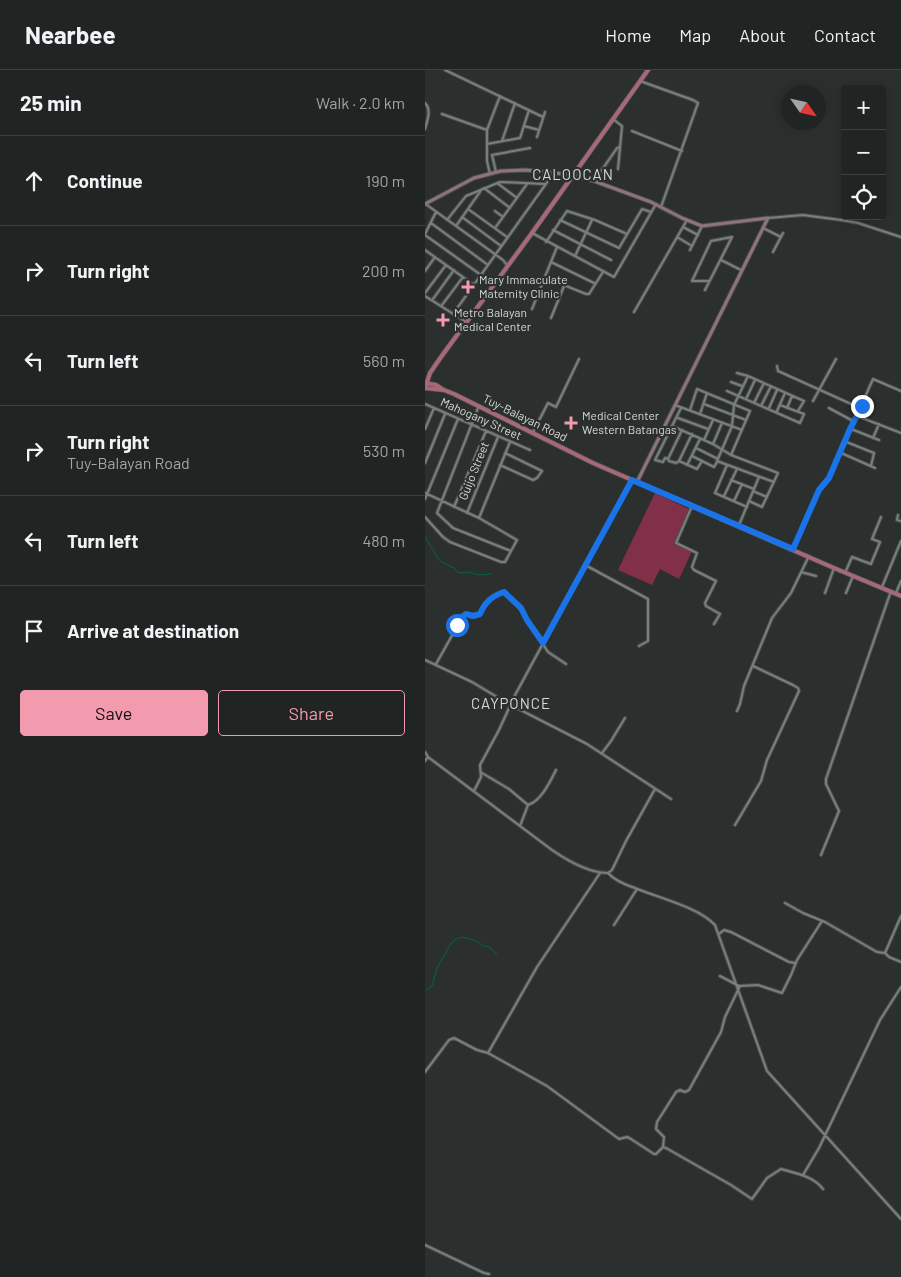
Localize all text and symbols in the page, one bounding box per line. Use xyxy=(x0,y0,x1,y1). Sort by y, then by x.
text: Nearbee xyxy=(25,20,116,49)
text: Home xyxy=(605,24,651,46)
text: Map xyxy=(679,24,711,46)
text: About xyxy=(739,24,786,46)
text: Contact xyxy=(814,24,876,46)
north arrow xyxy=(781,85,826,130)
map controls xyxy=(841,85,886,220)
button: + xyxy=(841,85,886,130)
text: 25 min xyxy=(20,90,82,115)
text: Walk · 2.0 km xyxy=(316,93,405,112)
button: − xyxy=(841,130,886,175)
district label: CALOOCAN xyxy=(532,165,614,183)
icon: ahead xyxy=(20,167,48,195)
text: Continue xyxy=(67,169,143,192)
text: 190 m xyxy=(366,171,405,190)
button: locate xyxy=(841,175,886,220)
icon: right xyxy=(20,257,48,285)
text: Turn right xyxy=(67,259,149,282)
text: 200 m xyxy=(362,261,405,280)
place label: Mary Immaculate Maternity Clinic xyxy=(479,272,568,300)
marker: Mary Immaculate Maternity Clinic xyxy=(461,280,475,294)
place label: Metro Balayan Medical Center xyxy=(454,305,532,333)
marker: Metro Balayan Medical Center xyxy=(436,313,450,327)
icon: left xyxy=(20,347,48,375)
text: Turn left xyxy=(67,349,138,372)
text: 560 m xyxy=(363,351,405,370)
street label: Tuy-Balayan Road xyxy=(481,391,570,444)
street label: Mahogany Street xyxy=(439,394,524,442)
route end xyxy=(851,395,874,418)
place label: Medical Center Western Batangas xyxy=(582,408,677,436)
marker: Medical Center Western Batangas xyxy=(564,416,578,430)
text: Turn right xyxy=(67,430,149,453)
icon: right xyxy=(20,437,48,465)
street label: Guijo Street xyxy=(455,439,491,502)
text: 530 m xyxy=(363,441,405,460)
text: Tuy-Balayan Road xyxy=(67,453,190,472)
icon: left xyxy=(20,527,48,555)
text: Turn left xyxy=(67,529,138,552)
text: 480 m xyxy=(362,531,405,550)
route start xyxy=(446,614,469,637)
icon: arrive xyxy=(20,617,48,645)
text: Arrive at destination xyxy=(67,619,239,642)
button: Save xyxy=(20,690,208,736)
button: Share xyxy=(218,690,405,736)
district label: CAYPONCE xyxy=(471,694,551,712)

